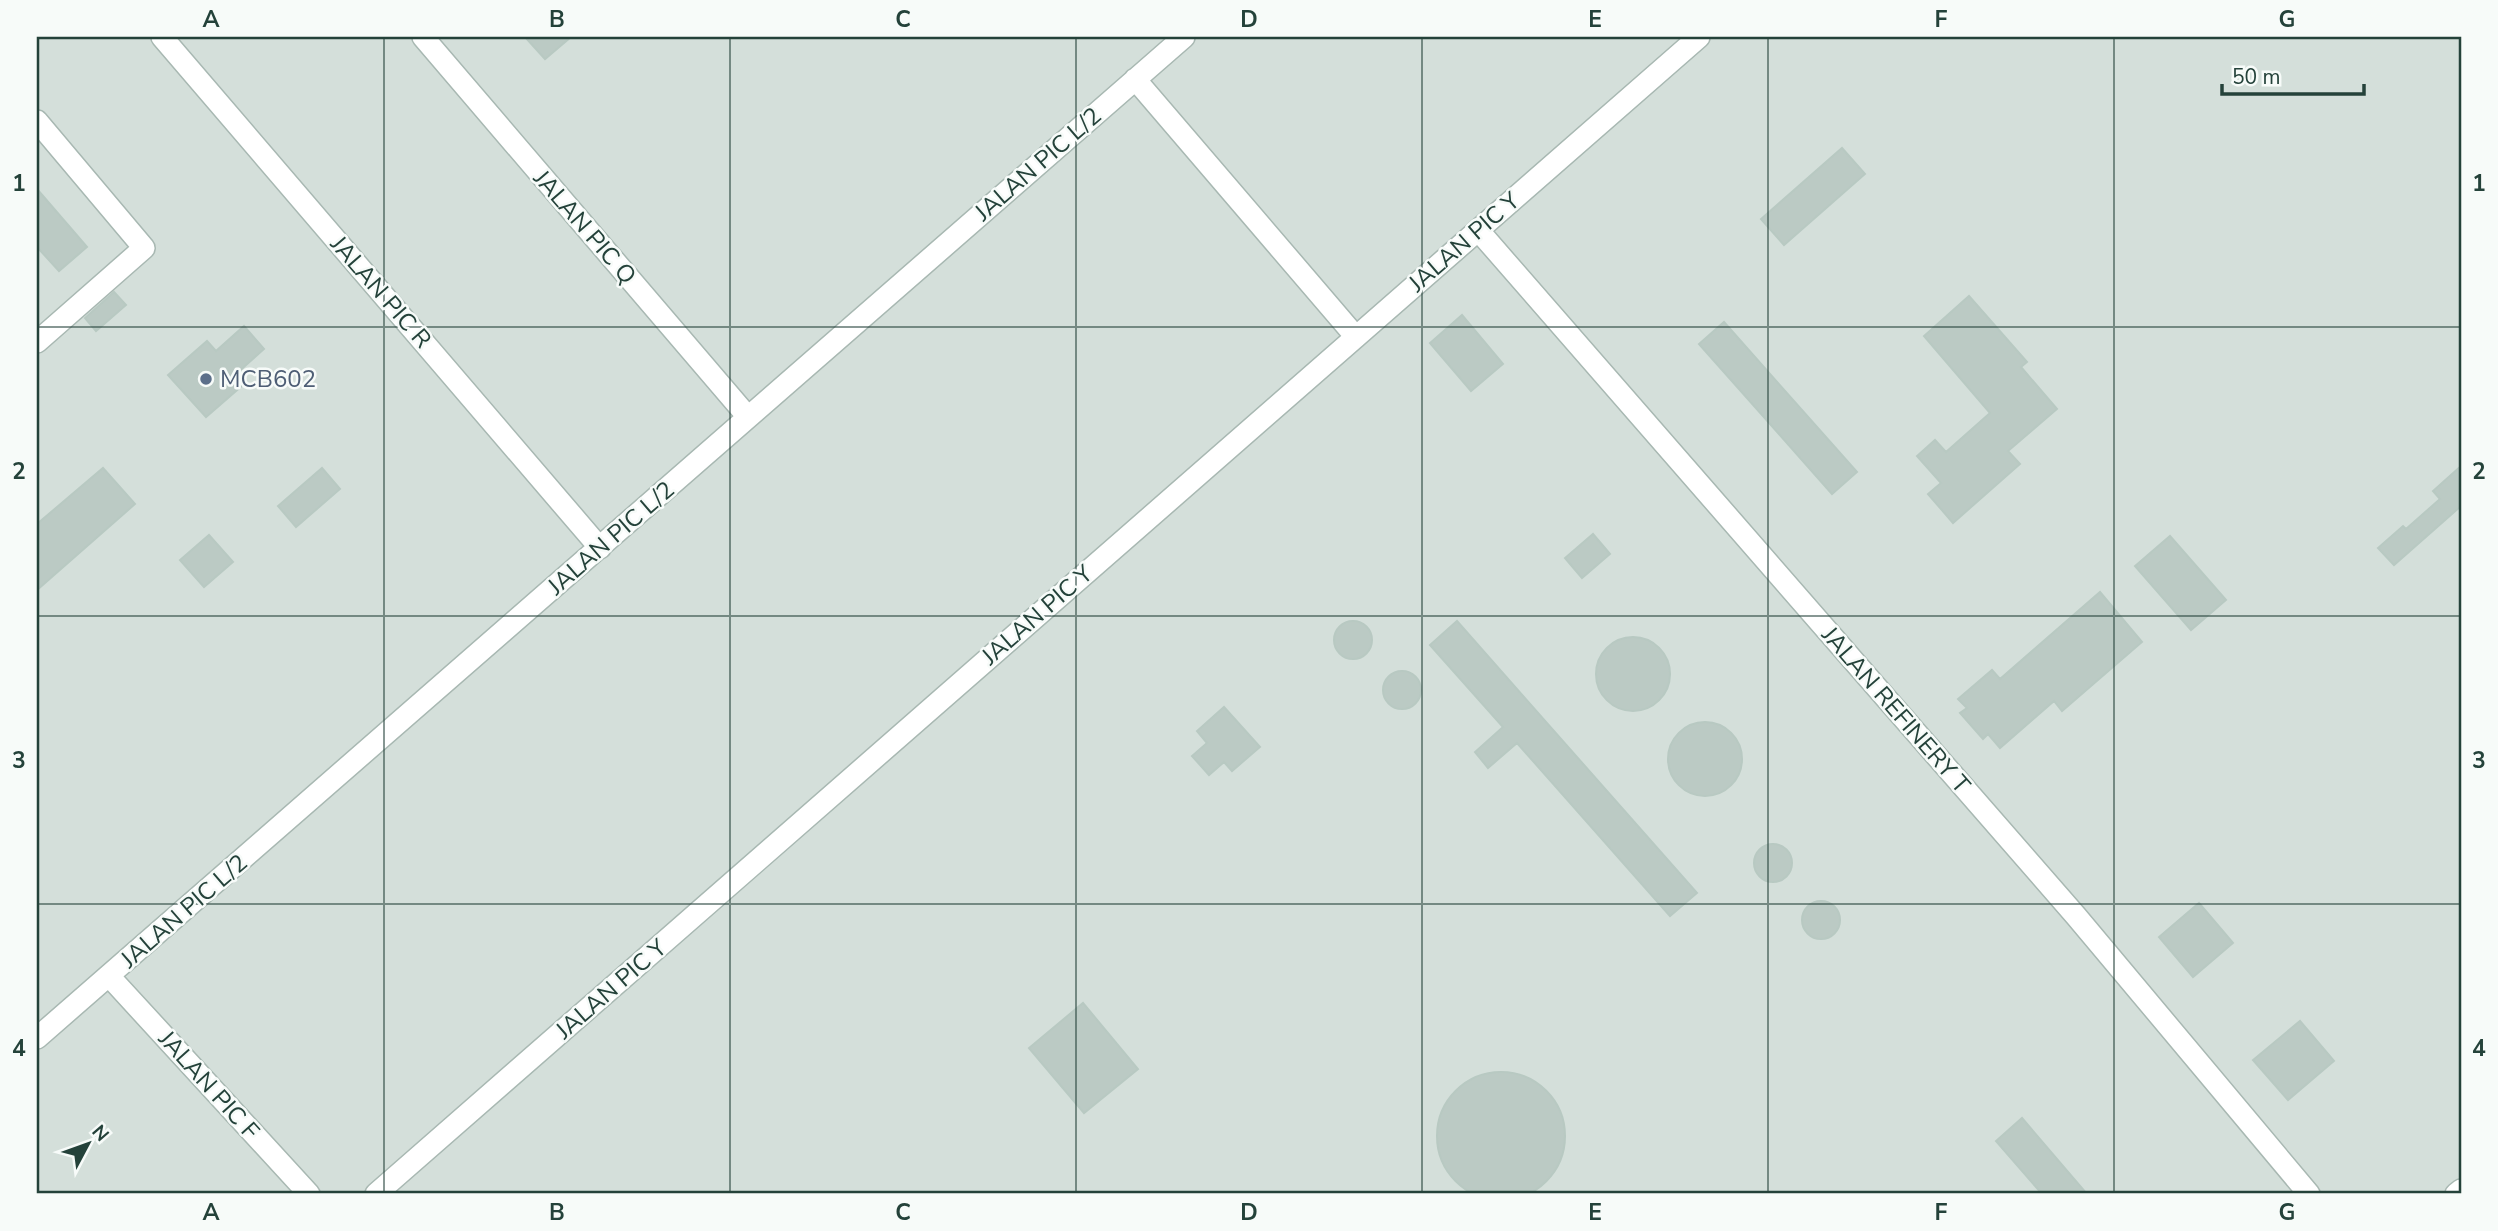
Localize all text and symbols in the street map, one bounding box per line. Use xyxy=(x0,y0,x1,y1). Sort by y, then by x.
text: A xyxy=(202,4,220,35)
text: B xyxy=(549,4,565,35)
text: C xyxy=(895,4,911,35)
text: D xyxy=(1240,4,1258,35)
text: E xyxy=(1588,4,1602,35)
text: F xyxy=(1935,4,1948,35)
text: G xyxy=(2279,4,2295,35)
scale bar xyxy=(2222,52,2363,96)
text: 50 m xyxy=(2232,63,2281,91)
street label: JALAN PIC L/2 xyxy=(967,100,1108,229)
street label: JALAN PIC Q xyxy=(526,162,643,291)
text: 1 xyxy=(12,168,26,199)
text: 1 xyxy=(2472,168,2486,199)
street label: JALAN PIC Y xyxy=(1401,184,1527,300)
street label: JALAN PIC R xyxy=(323,228,439,355)
place label: MCB602 xyxy=(220,363,316,395)
marker: MCB602 xyxy=(198,371,214,387)
text: 2 xyxy=(12,456,26,487)
text: 2 xyxy=(2472,456,2486,487)
street label: JALAN PIC L/2 xyxy=(540,474,681,603)
street label: JALAN PIC Y xyxy=(974,557,1100,673)
street label: JALAN REFINERY T xyxy=(1814,619,1978,801)
text: 3 xyxy=(12,745,26,776)
text: 3 xyxy=(2472,745,2486,776)
street label: JALAN PIC L/2 xyxy=(113,847,254,976)
street label: JALAN PIC Y xyxy=(548,931,674,1047)
street label: JALAN PIC F xyxy=(151,1023,266,1146)
text: 4 xyxy=(12,1033,26,1064)
text: 4 xyxy=(2472,1033,2486,1064)
north arrow xyxy=(52,1108,122,1178)
text: N xyxy=(86,1120,115,1147)
text: A xyxy=(202,1197,220,1228)
text: B xyxy=(549,1197,565,1228)
text: C xyxy=(895,1197,911,1228)
text: D xyxy=(1240,1197,1258,1228)
text: E xyxy=(1588,1197,1602,1228)
text: F xyxy=(1935,1197,1948,1228)
text: G xyxy=(2279,1197,2295,1228)

